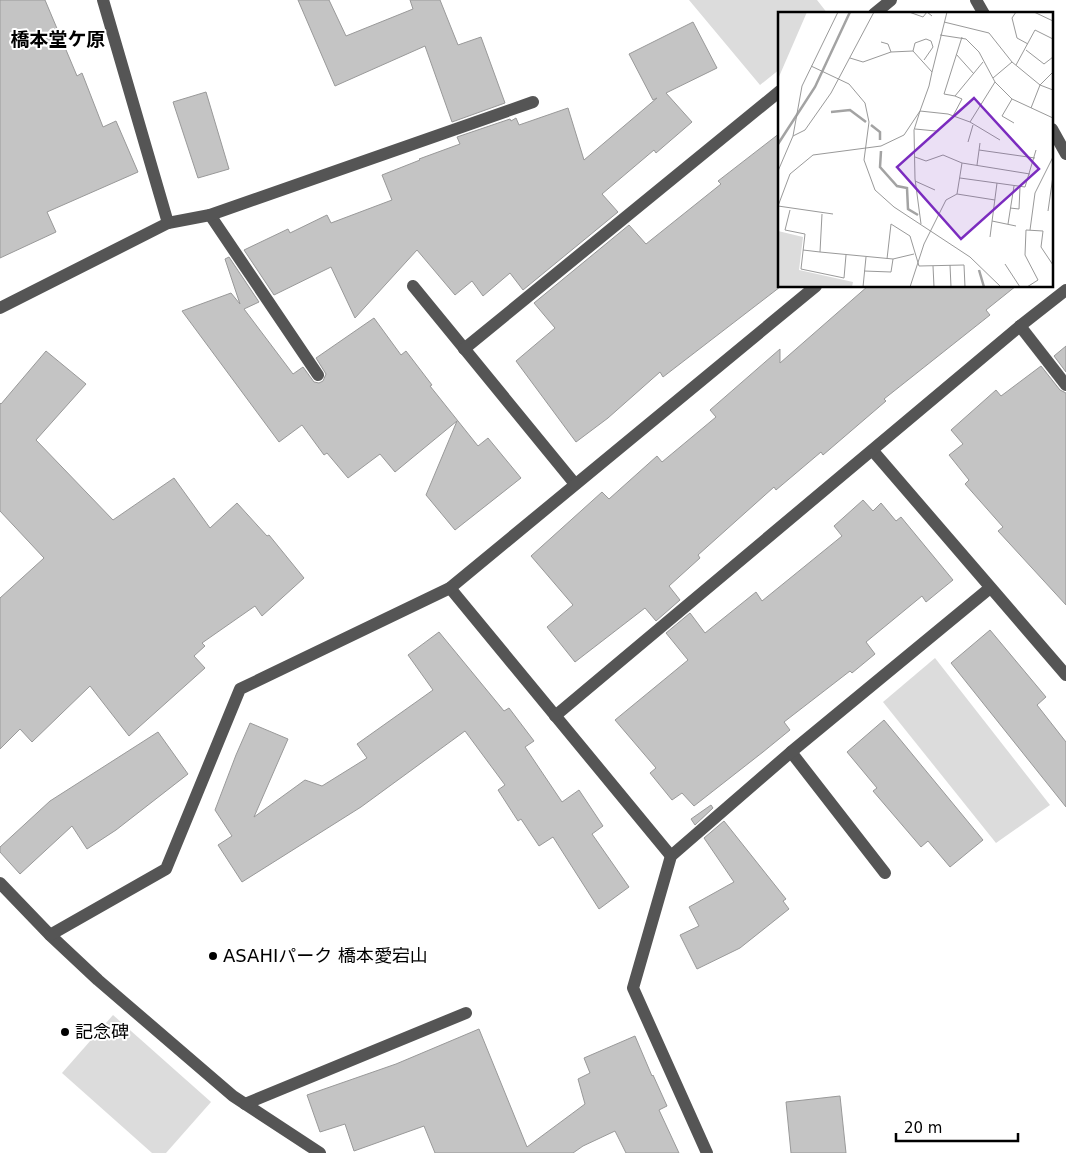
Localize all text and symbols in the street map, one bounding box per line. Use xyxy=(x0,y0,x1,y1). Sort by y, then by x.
inset map xyxy=(778,12,1054,288)
district label: 橋本堂ケ原 xyxy=(10,28,106,50)
place label: ASAHIパーク 橋本愛宕山 xyxy=(223,945,428,966)
marker: ASAHIパーク 橋本愛宕山 xyxy=(207,950,219,962)
place label: 記念碑 xyxy=(75,1021,129,1042)
marker: 記念碑 xyxy=(59,1026,71,1038)
scale bar xyxy=(896,1110,1018,1142)
text: 20 m xyxy=(904,1119,942,1137)

